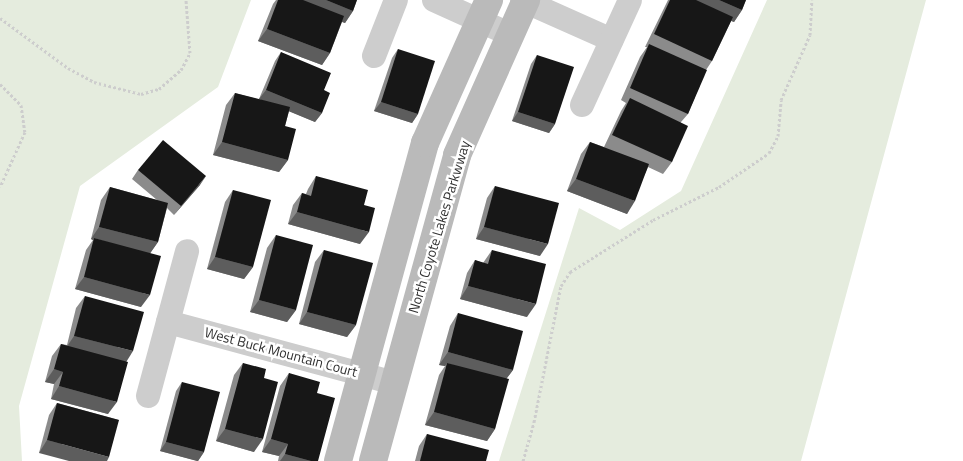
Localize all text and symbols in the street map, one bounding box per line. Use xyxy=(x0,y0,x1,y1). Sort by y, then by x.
street label: North Coyote Lakes Parkwway xyxy=(405,139,473,315)
street label: West Buck Mountain Court xyxy=(203,324,359,380)

